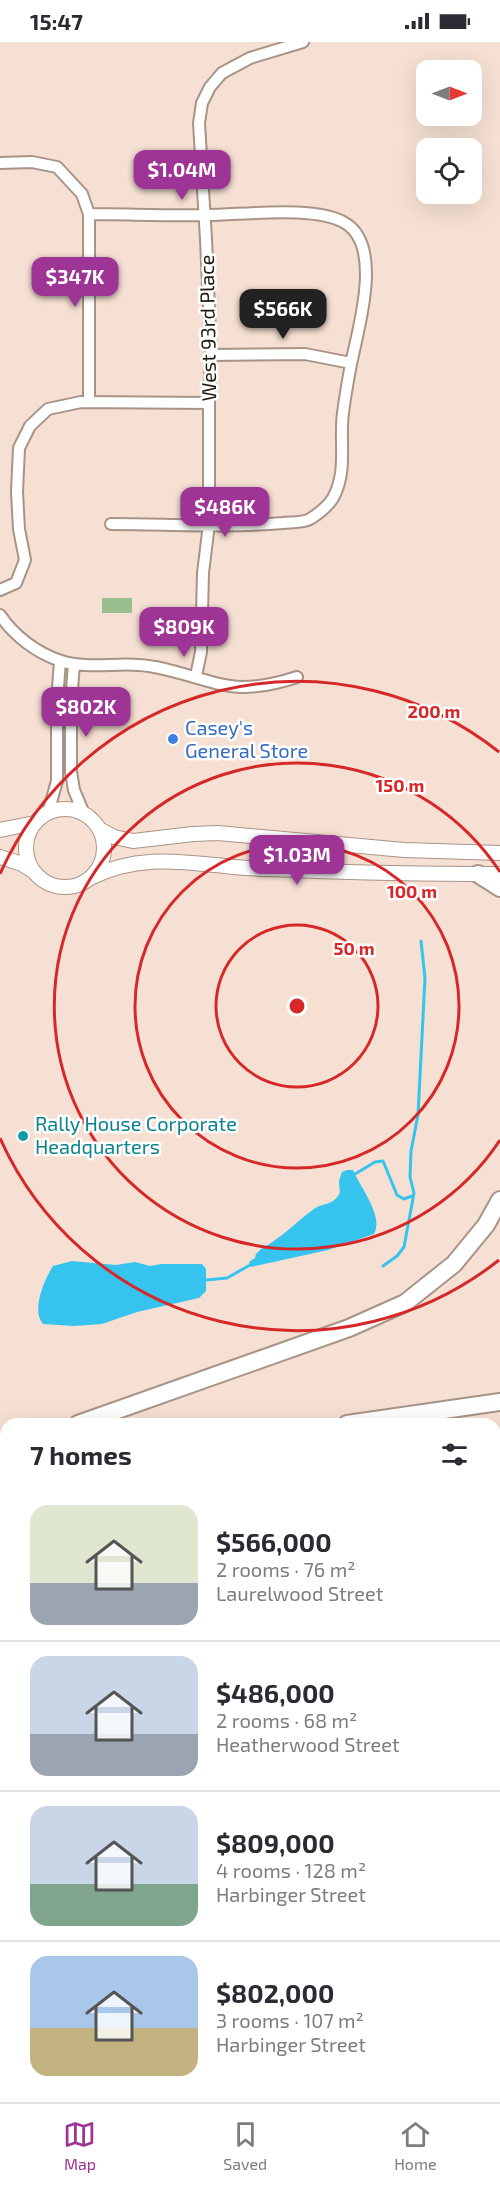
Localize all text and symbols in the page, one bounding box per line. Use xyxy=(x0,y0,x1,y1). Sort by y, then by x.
text: 15:47 xyxy=(30,8,83,34)
north arrow xyxy=(416,60,482,126)
map controls xyxy=(416,60,482,204)
button: locate xyxy=(416,138,482,204)
pin: $1.04M xyxy=(133,150,231,201)
text: $1.04M xyxy=(148,157,216,181)
street label: West 93rd Place xyxy=(194,254,220,402)
pin: $347K xyxy=(33,257,117,308)
text: $347K xyxy=(46,264,104,288)
pin: $566K xyxy=(241,289,325,340)
text: $566K xyxy=(254,296,312,320)
pin: $486K xyxy=(183,487,267,538)
text: $486K xyxy=(194,494,256,518)
pin: $809K xyxy=(142,607,226,658)
text: $809K xyxy=(153,614,215,638)
pin: $802K xyxy=(44,687,128,738)
text: $802K xyxy=(56,694,116,718)
text: 200 m xyxy=(408,700,460,722)
place label: Casey's General Store xyxy=(185,715,308,762)
marker: Casey's General Store xyxy=(166,732,180,746)
text: 150 m xyxy=(376,774,424,796)
pin: $1.03M xyxy=(248,835,346,886)
text: $1.03M xyxy=(263,842,331,866)
text: 100 m xyxy=(387,880,437,902)
text: 50 m xyxy=(333,937,375,959)
centre of rings xyxy=(287,996,307,1016)
place label: Rally House Corporate Headquarters xyxy=(35,1111,237,1158)
marker: Rally House Corporate Headquarters xyxy=(16,1129,30,1143)
icon: filters xyxy=(438,1438,471,1471)
text: 7 homes xyxy=(30,1439,132,1470)
text: $566,000 xyxy=(216,1526,332,1557)
icon: home xyxy=(78,1529,150,1601)
text: 2 rooms · 76 m² xyxy=(216,1557,355,1581)
text: Laurelwood Street xyxy=(216,1581,383,1605)
text: $486,000 xyxy=(216,1677,335,1708)
icon: home xyxy=(78,1680,150,1752)
text: 2 rooms · 68 m² xyxy=(216,1708,357,1732)
text: Heatherwood Street xyxy=(216,1732,400,1756)
text: $809,000 xyxy=(216,1827,335,1858)
icon: home xyxy=(78,1830,150,1902)
text: 4 rooms · 128 m² xyxy=(216,1858,366,1882)
text: Harbinger Street xyxy=(216,1882,366,1906)
text: $802,000 xyxy=(216,1977,334,2008)
icon: home xyxy=(78,1980,150,2052)
text: 3 rooms · 107 m² xyxy=(216,2008,364,2032)
text: Harbinger Street xyxy=(216,2032,366,2056)
tab: Map xyxy=(63,2118,96,2173)
tab: Saved xyxy=(223,2118,267,2173)
tab: Home xyxy=(394,2118,437,2173)

